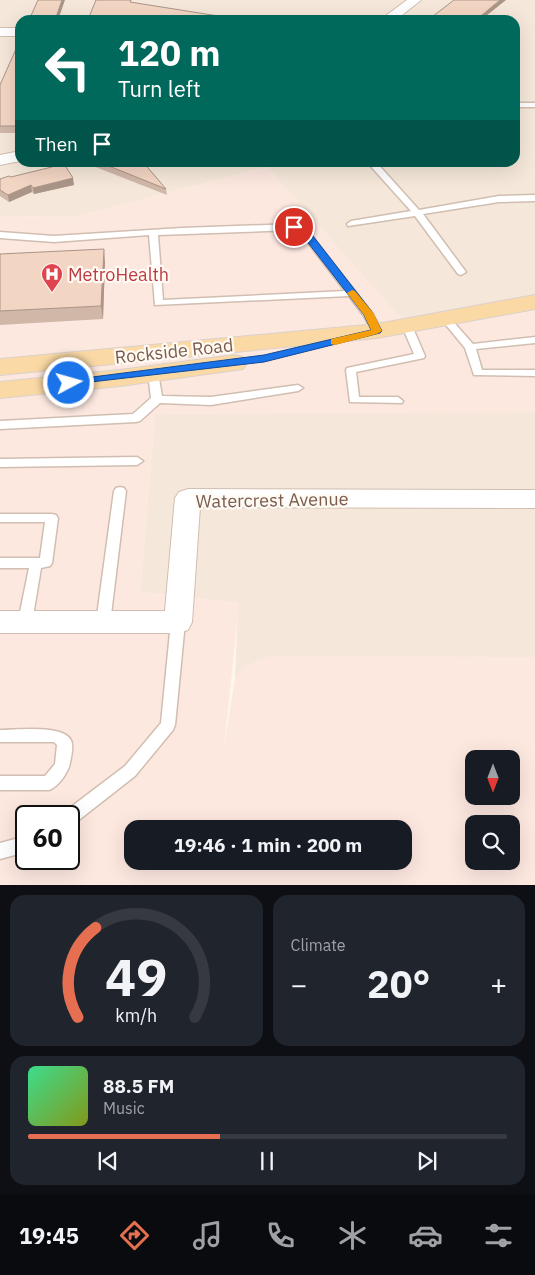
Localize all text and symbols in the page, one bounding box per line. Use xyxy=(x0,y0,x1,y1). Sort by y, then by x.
text: 120 m xyxy=(118,30,221,76)
icon: left xyxy=(35,35,100,100)
text: Turn left xyxy=(118,74,201,103)
icon: arrive xyxy=(88,130,116,158)
text: Then xyxy=(35,132,78,156)
pin xyxy=(273,206,315,248)
icon: arrive xyxy=(280,213,308,241)
hospital icon: MetroHealth xyxy=(40,262,64,293)
place label: MetroHealth xyxy=(68,263,169,286)
street label: Rockside Road xyxy=(114,333,234,369)
position arrow xyxy=(42,356,94,408)
street label: Watercrest Avenue xyxy=(195,487,349,513)
north arrow xyxy=(465,750,520,805)
map controls xyxy=(465,750,520,870)
speed limit sign: 60 xyxy=(15,805,80,870)
button: search xyxy=(465,815,520,870)
text: 19:46 · 1 min · 200 m xyxy=(174,833,362,857)
text: Climate xyxy=(291,935,346,955)
text: 49 xyxy=(105,943,167,1010)
text: 20° xyxy=(367,959,430,1008)
text: − xyxy=(291,966,307,1003)
text: + xyxy=(490,966,507,1003)
text: km/h xyxy=(115,1004,157,1027)
text: 88.5 FM xyxy=(103,1074,174,1098)
text: Music xyxy=(103,1098,145,1118)
icon: previous xyxy=(94,1147,122,1175)
icon: pause xyxy=(253,1147,281,1175)
icon: next xyxy=(413,1147,441,1175)
icon: directions xyxy=(117,1218,152,1253)
icon: music xyxy=(190,1218,225,1253)
icon: phone xyxy=(263,1218,298,1253)
icon: climate xyxy=(335,1218,370,1253)
icon: car xyxy=(408,1218,443,1253)
icon: filters xyxy=(481,1218,516,1253)
text: 19:45 xyxy=(19,1221,79,1250)

